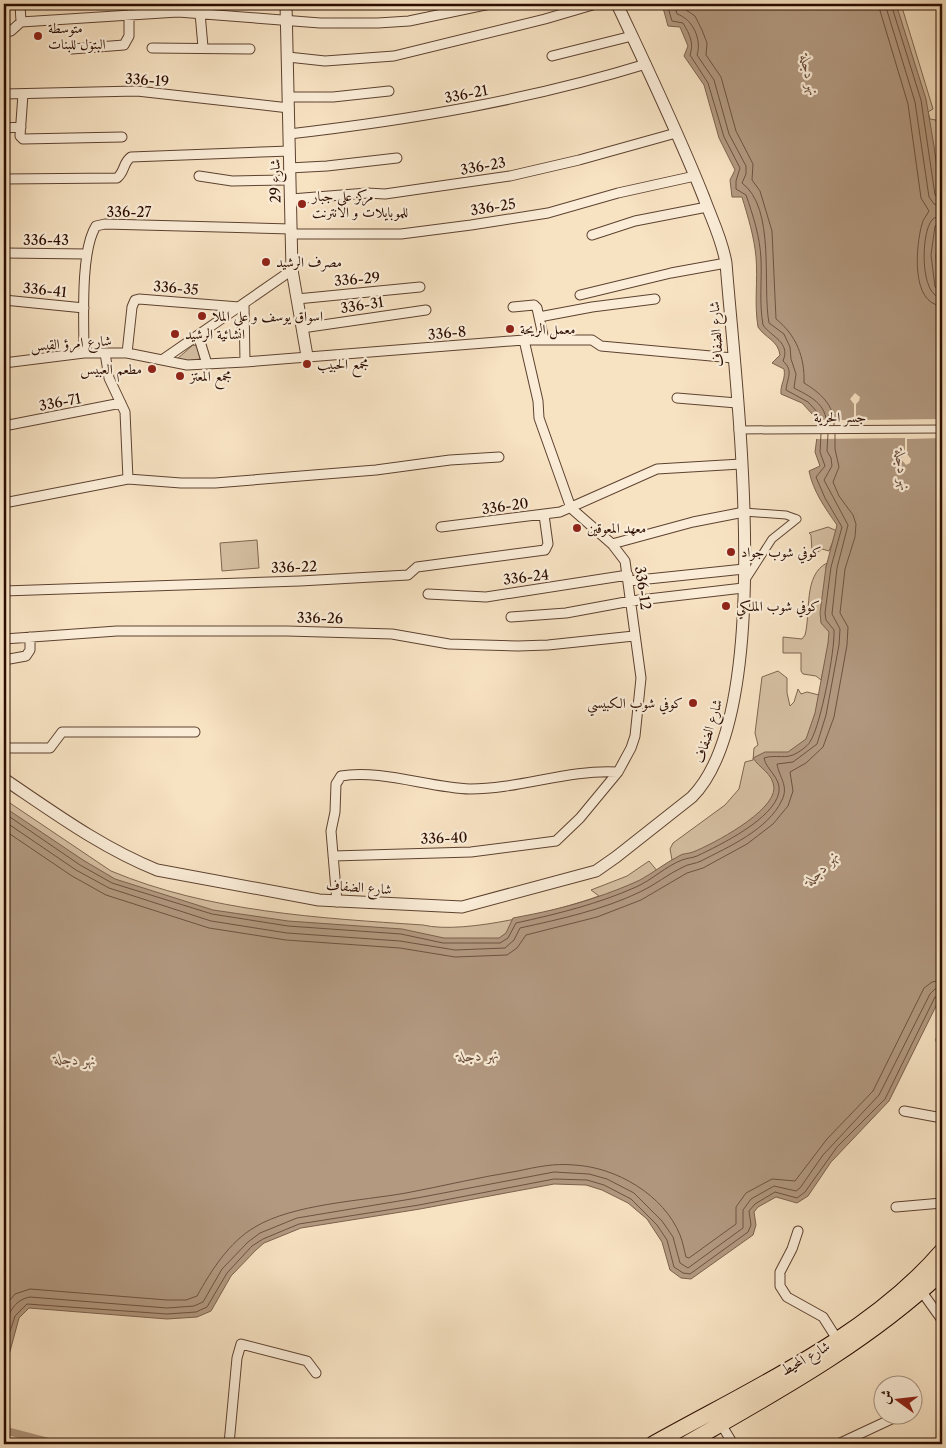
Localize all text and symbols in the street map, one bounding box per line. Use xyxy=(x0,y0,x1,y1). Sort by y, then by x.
place label: متوسطة البتول للبنات xyxy=(48,19,106,53)
marker: متوسطة البتول للبنات xyxy=(32,30,44,42)
water label: نهر دجلة xyxy=(795,50,824,98)
street label: 336-19 xyxy=(124,69,170,91)
street label: 336-21 xyxy=(443,81,489,107)
street label: 336-23 xyxy=(459,153,507,179)
street label: شارع 29 xyxy=(266,159,287,203)
place label: مركز علي جبار للموبايلات و الانترنت xyxy=(310,187,408,221)
street label: 336-25 xyxy=(469,195,517,219)
marker: مركز علي جبار للموبايلات و الانترنت xyxy=(296,198,308,210)
street label: 336-27 xyxy=(107,203,152,221)
street label: 336-43 xyxy=(23,231,69,249)
place label: مصرف الرشيد xyxy=(276,253,342,272)
marker: مصرف الرشيد xyxy=(260,256,272,268)
street label: 336-29 xyxy=(333,268,381,290)
street label: 336-35 xyxy=(153,277,199,299)
street label: 336-41 xyxy=(22,279,68,301)
street label: 336-31 xyxy=(339,293,385,317)
street label: شارع الضفاف xyxy=(705,300,730,368)
place label: اسواق يوسف و علي الملا xyxy=(212,307,323,329)
marker: اسواق يوسف و علي الملا xyxy=(196,310,208,322)
place label: معمل الريحة xyxy=(520,320,575,340)
street label: 336-8 xyxy=(427,322,467,344)
marker: معمل الريحة xyxy=(504,323,516,335)
place label: انشائية الرشيد xyxy=(185,325,245,343)
marker: انشائية الرشيد xyxy=(169,328,181,340)
street label: شارع امرؤ القيس xyxy=(30,331,112,358)
place label: مجمع الحبيب xyxy=(317,355,369,378)
marker: مجمع الحبيب xyxy=(301,358,313,370)
place label: مطعم العبيس xyxy=(80,360,142,383)
marker: مطعم العبيس xyxy=(146,363,158,375)
place label: مجمع المعتز xyxy=(188,367,232,390)
marker: مجمع المعتز xyxy=(174,370,186,382)
street label: 336-71 xyxy=(37,389,83,415)
street label: جسر الحرية xyxy=(814,408,866,427)
water label: نهر دجلة xyxy=(889,446,915,492)
street label: 336-20 xyxy=(481,494,530,518)
place label: معهد المعوقين xyxy=(587,519,646,537)
marker: معهد المعوقين xyxy=(571,522,583,534)
place label: كوفي شوب جواد xyxy=(741,543,822,564)
marker: كوفي شوب جواد xyxy=(725,546,737,558)
street label: 336-22 xyxy=(271,557,317,577)
street label: 336-24 xyxy=(502,565,550,589)
street label: 336-12 xyxy=(631,565,655,611)
place label: كوفي شوب الملكي xyxy=(736,597,820,620)
marker: كوفي شوب الملكي xyxy=(720,600,732,612)
street label: 336-26 xyxy=(297,609,343,627)
place label: كوفي شوب الكبيسي xyxy=(587,694,683,717)
marker: كوفي شوب الكبيسي xyxy=(687,697,699,709)
street label: شارع الضفاف xyxy=(690,697,729,766)
street label: 336-40 xyxy=(420,828,468,848)
water label: نهر دجلة xyxy=(798,846,843,892)
street label: شارع الضفاف xyxy=(325,876,393,901)
water label: نهر دجلة xyxy=(454,1044,500,1067)
water label: نهر دجلة xyxy=(52,1049,96,1070)
street label: شارع المحيط xyxy=(777,1337,834,1382)
north arrow xyxy=(874,1376,924,1426)
text: ش xyxy=(875,1387,896,1406)

